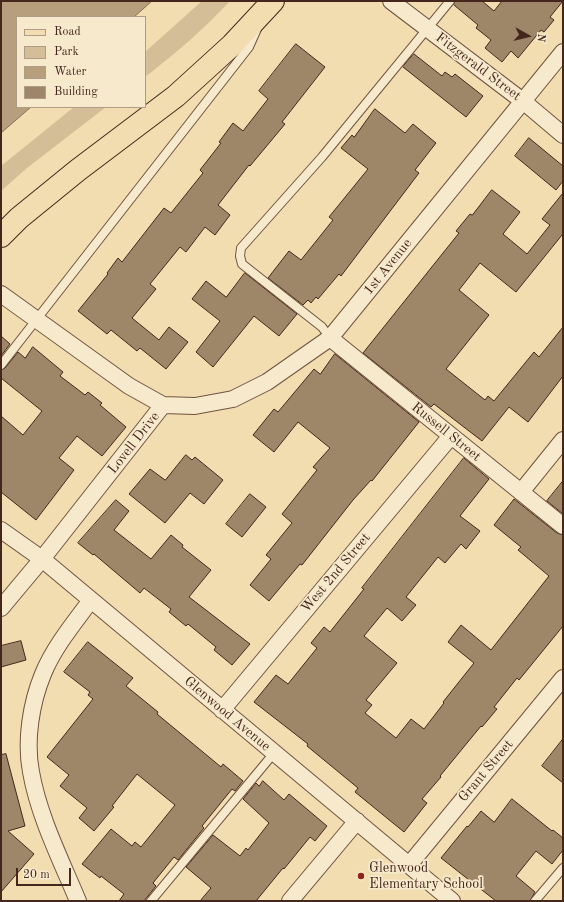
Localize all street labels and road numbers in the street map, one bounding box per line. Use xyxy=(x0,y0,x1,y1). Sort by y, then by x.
street label: Fitzgerald Street xyxy=(432,29,524,105)
street label: 1st Avenue xyxy=(360,235,416,299)
street label: Russell Street xyxy=(408,399,484,465)
street label: Lovell Drive xyxy=(105,409,163,477)
street label: West 2nd Street xyxy=(298,530,374,616)
street label: Glenwood Avenue xyxy=(180,673,274,755)
street label: Grant Street xyxy=(455,736,517,806)

